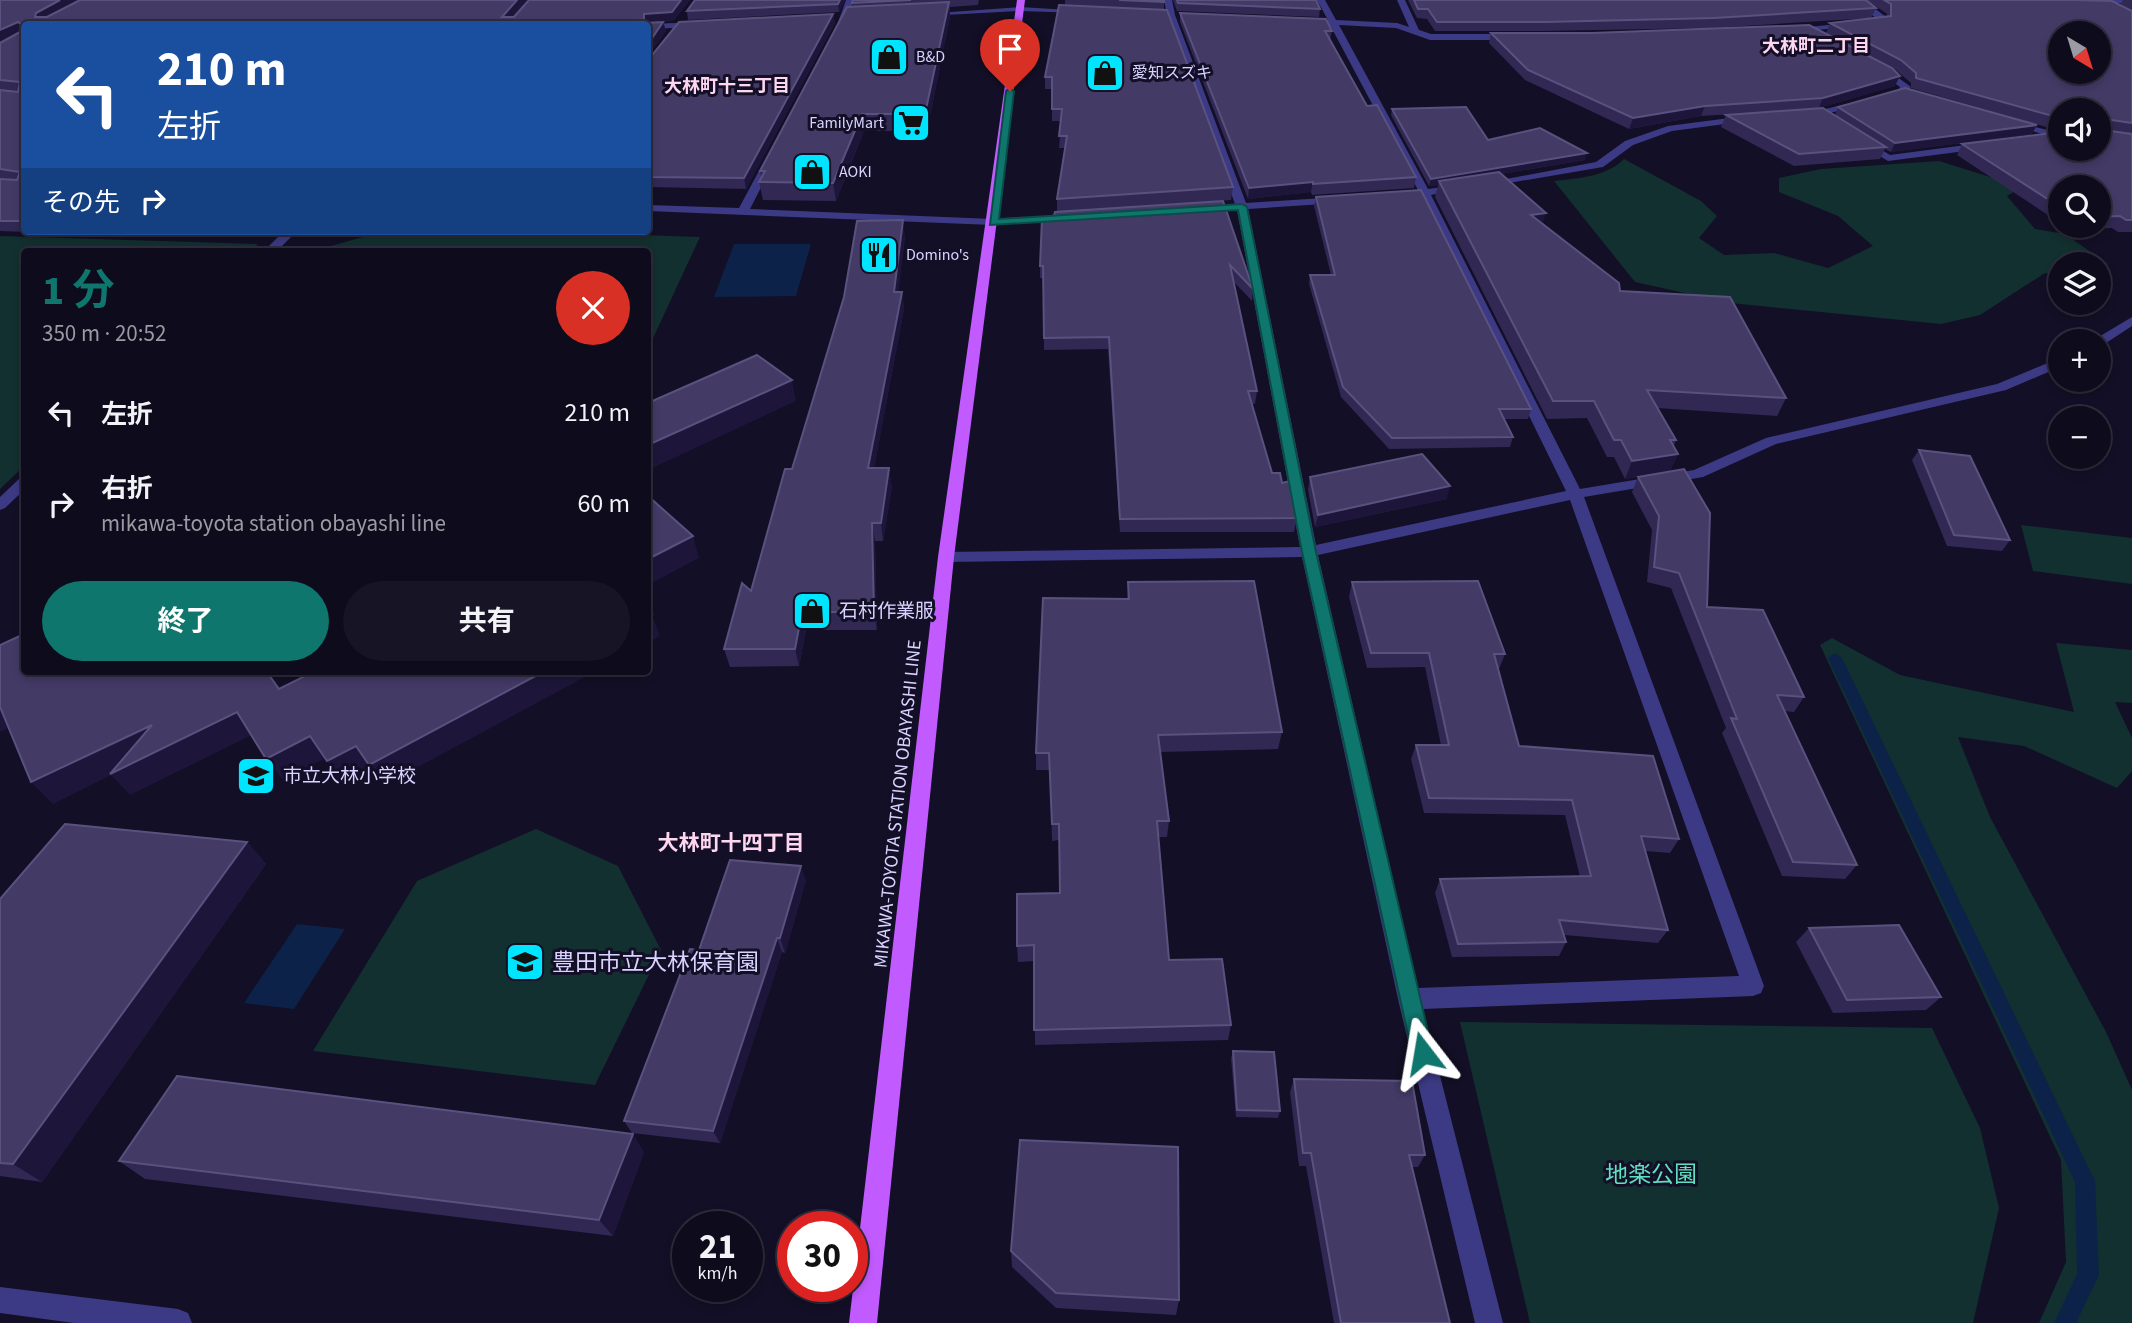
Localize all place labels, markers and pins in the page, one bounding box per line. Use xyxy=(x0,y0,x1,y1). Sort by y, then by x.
pin xyxy=(980,19,1040,91)
shop icon: B&D xyxy=(868,36,910,78)
place label: B&D xyxy=(916,46,945,68)
shop icon: 愛知スズキ xyxy=(1084,52,1126,94)
place label: 愛知スズキ xyxy=(1132,62,1212,84)
supermarket icon: FamilyMart xyxy=(890,102,932,144)
place label: FamilyMart xyxy=(809,112,885,134)
shop icon: AOKI xyxy=(791,151,833,193)
place label: AOKI xyxy=(839,161,872,183)
restaurant icon: Domino's xyxy=(858,234,900,276)
place label: Domino's xyxy=(906,244,969,266)
shop icon: 石村作業服 xyxy=(791,590,833,632)
place label: 石村作業服 xyxy=(839,598,934,625)
school or university icon: 市立大林小学校 xyxy=(235,755,277,797)
place label: 市立大林小学校 xyxy=(283,763,416,790)
school or university icon: 豊田市立大林保育園 xyxy=(504,941,546,983)
place label: 豊田市立大林保育園 xyxy=(552,946,759,979)

